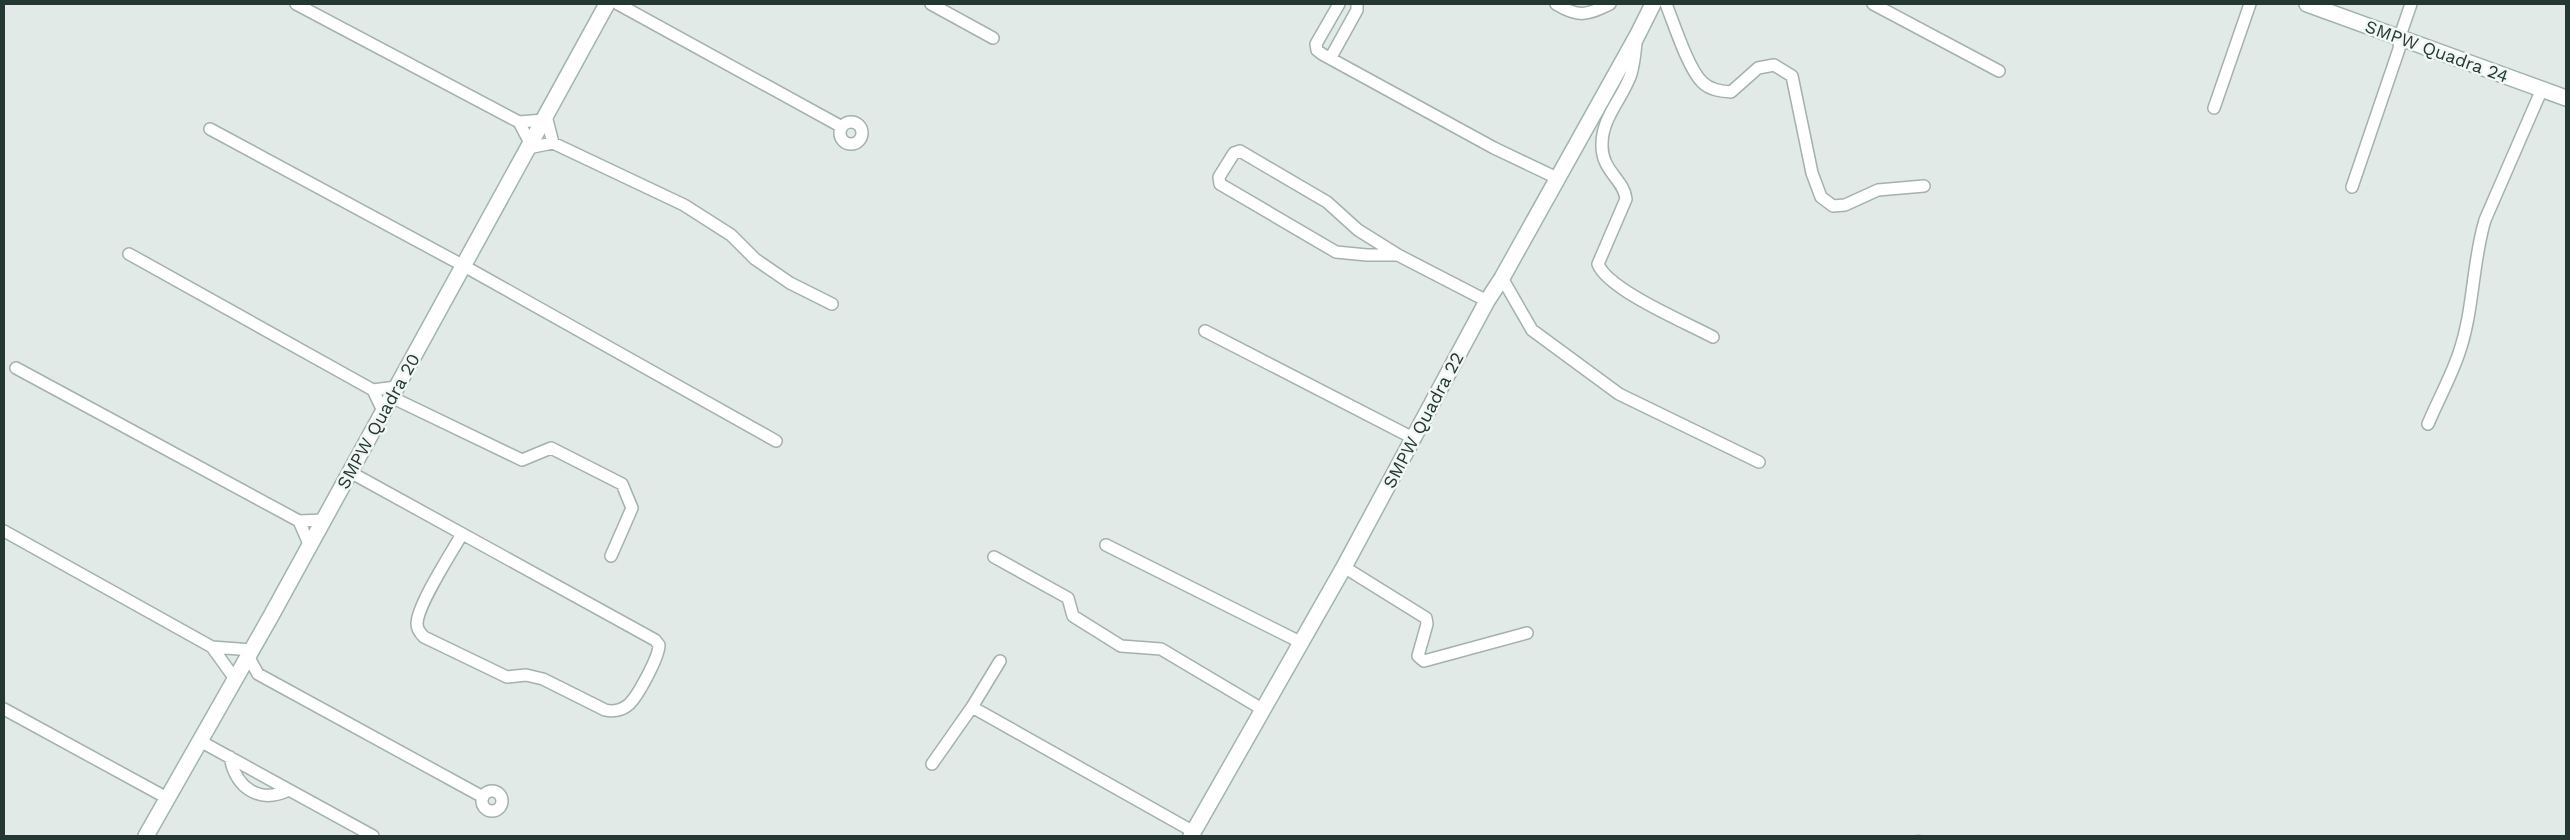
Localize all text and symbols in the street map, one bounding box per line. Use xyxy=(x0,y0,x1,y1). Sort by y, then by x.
street label: SMPW Quadra 24 xyxy=(2363,15,2511,87)
street label: SMPW Quadra 22 xyxy=(1378,348,1468,492)
street label: SMPW Quadra 20 xyxy=(332,350,424,492)

